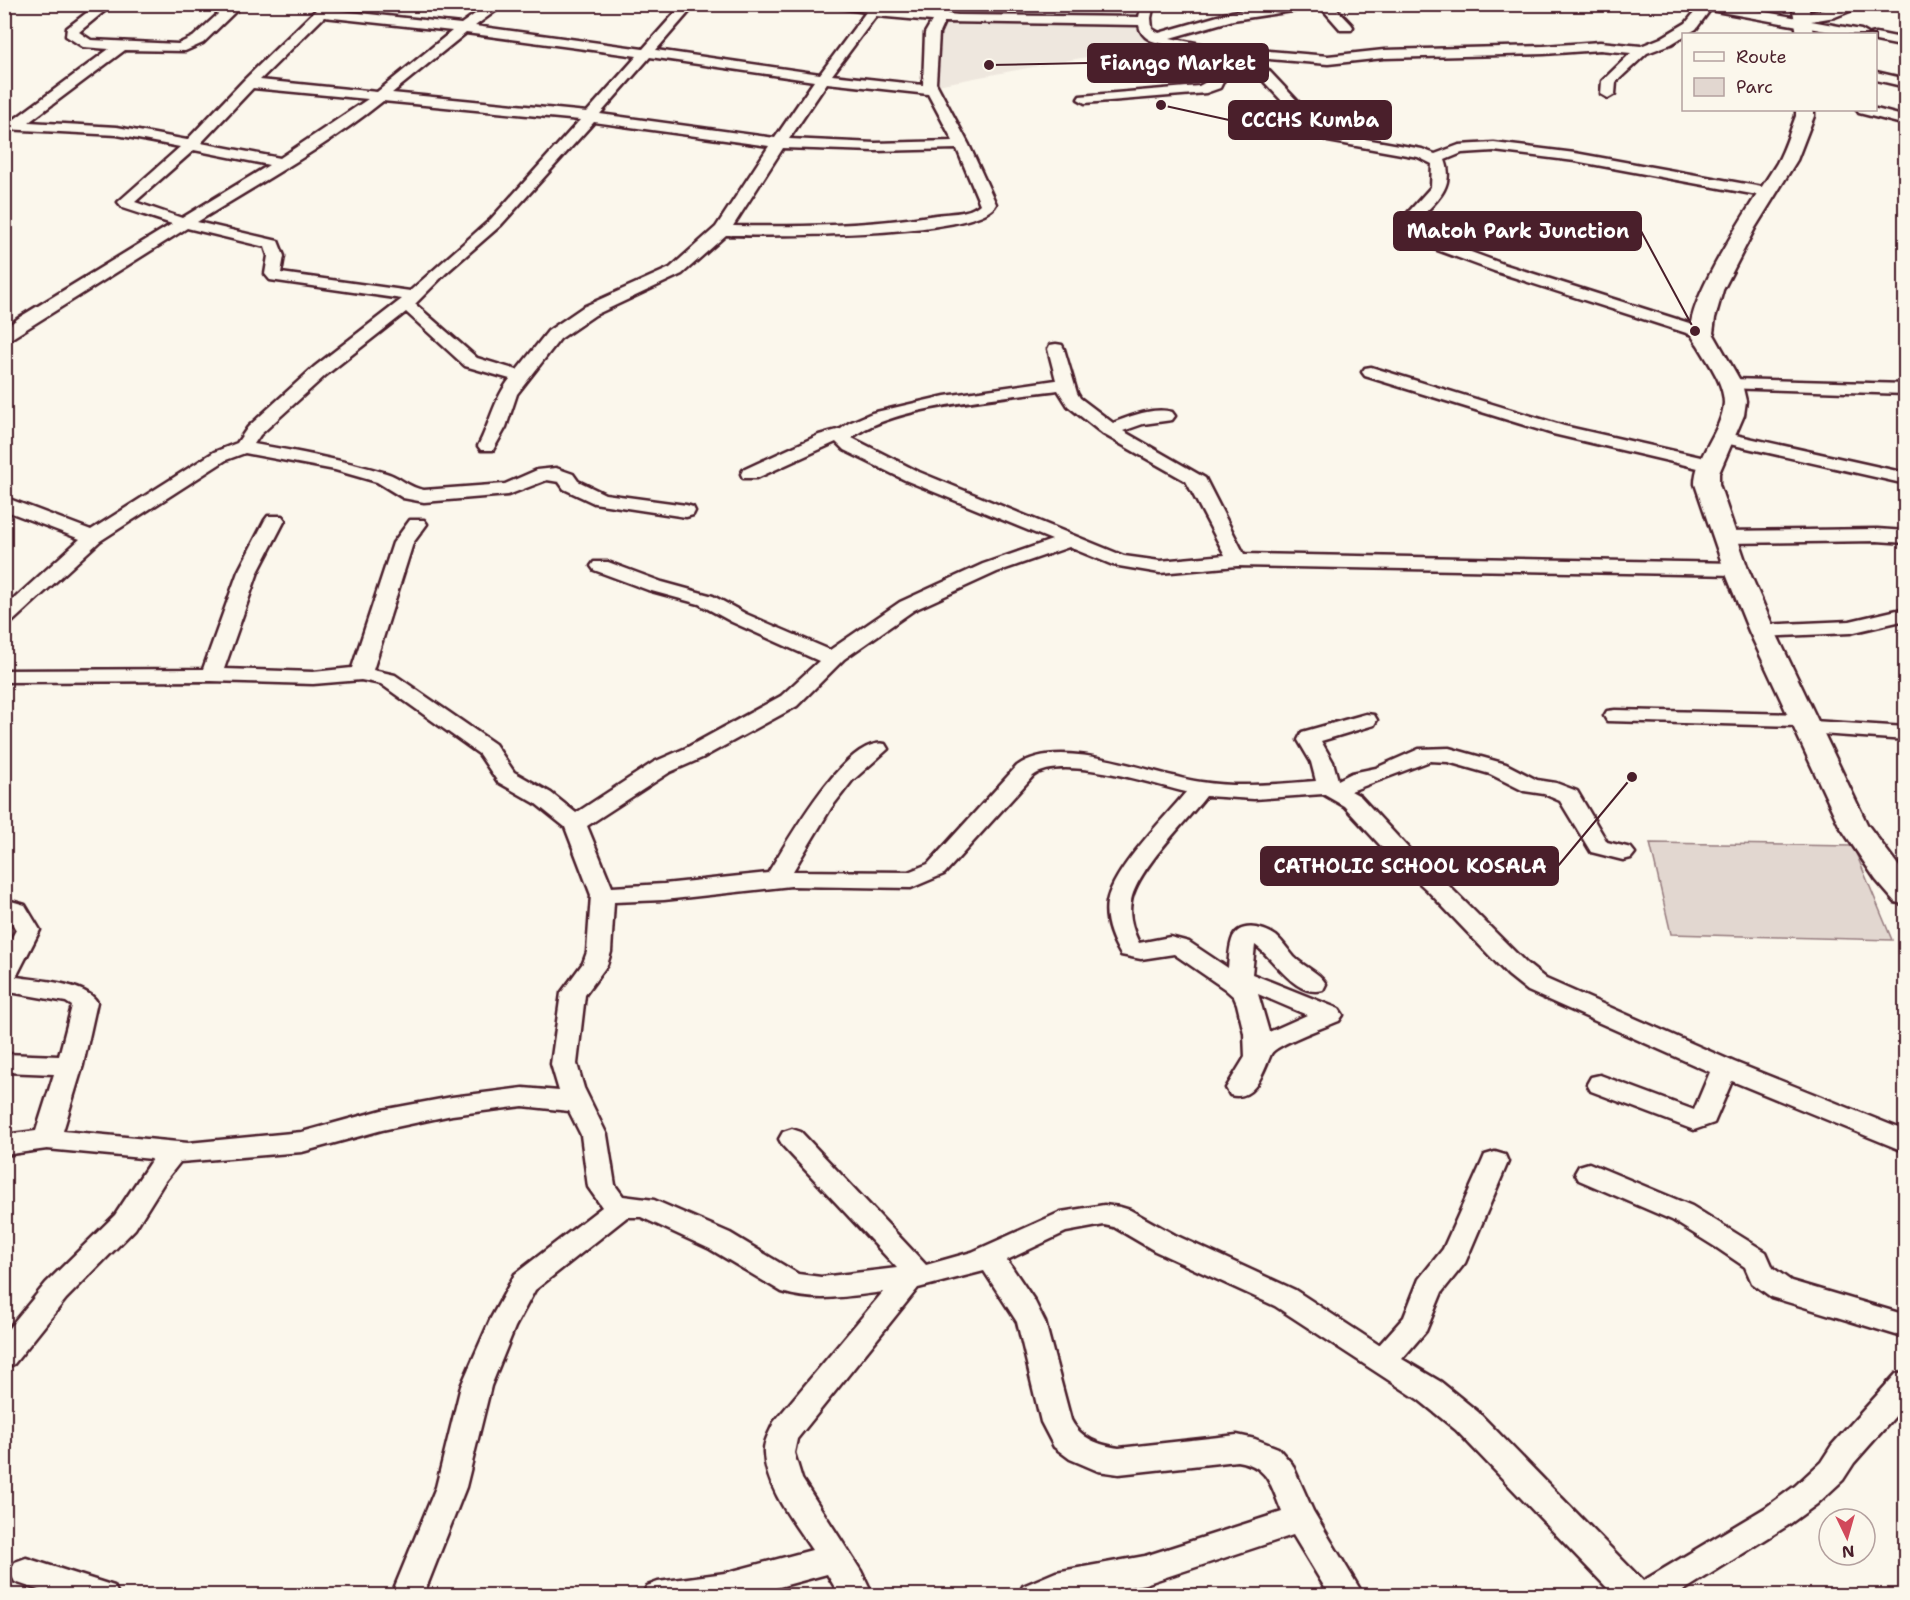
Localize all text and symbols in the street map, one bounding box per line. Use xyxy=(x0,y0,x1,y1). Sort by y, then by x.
legend xyxy=(1682,33,1877,111)
callout: Fiango Market xyxy=(1088,44,1268,82)
text: Route xyxy=(1736,45,1787,69)
text: Fiango Market xyxy=(1100,50,1256,76)
text: Parc xyxy=(1736,75,1773,99)
callout: CCCHS Kumba xyxy=(1229,101,1391,139)
text: CCCHS Kumba xyxy=(1241,107,1379,133)
callout: Matoh Park Junction xyxy=(1394,212,1641,250)
text: Matoh Park Junction xyxy=(1407,218,1629,244)
callout: CATHOLIC SCHOOL KOSALA xyxy=(1261,847,1558,885)
text: CATHOLIC SCHOOL KOSALA xyxy=(1273,853,1547,879)
north arrow xyxy=(1817,1507,1877,1567)
text: N xyxy=(1841,1540,1855,1562)

